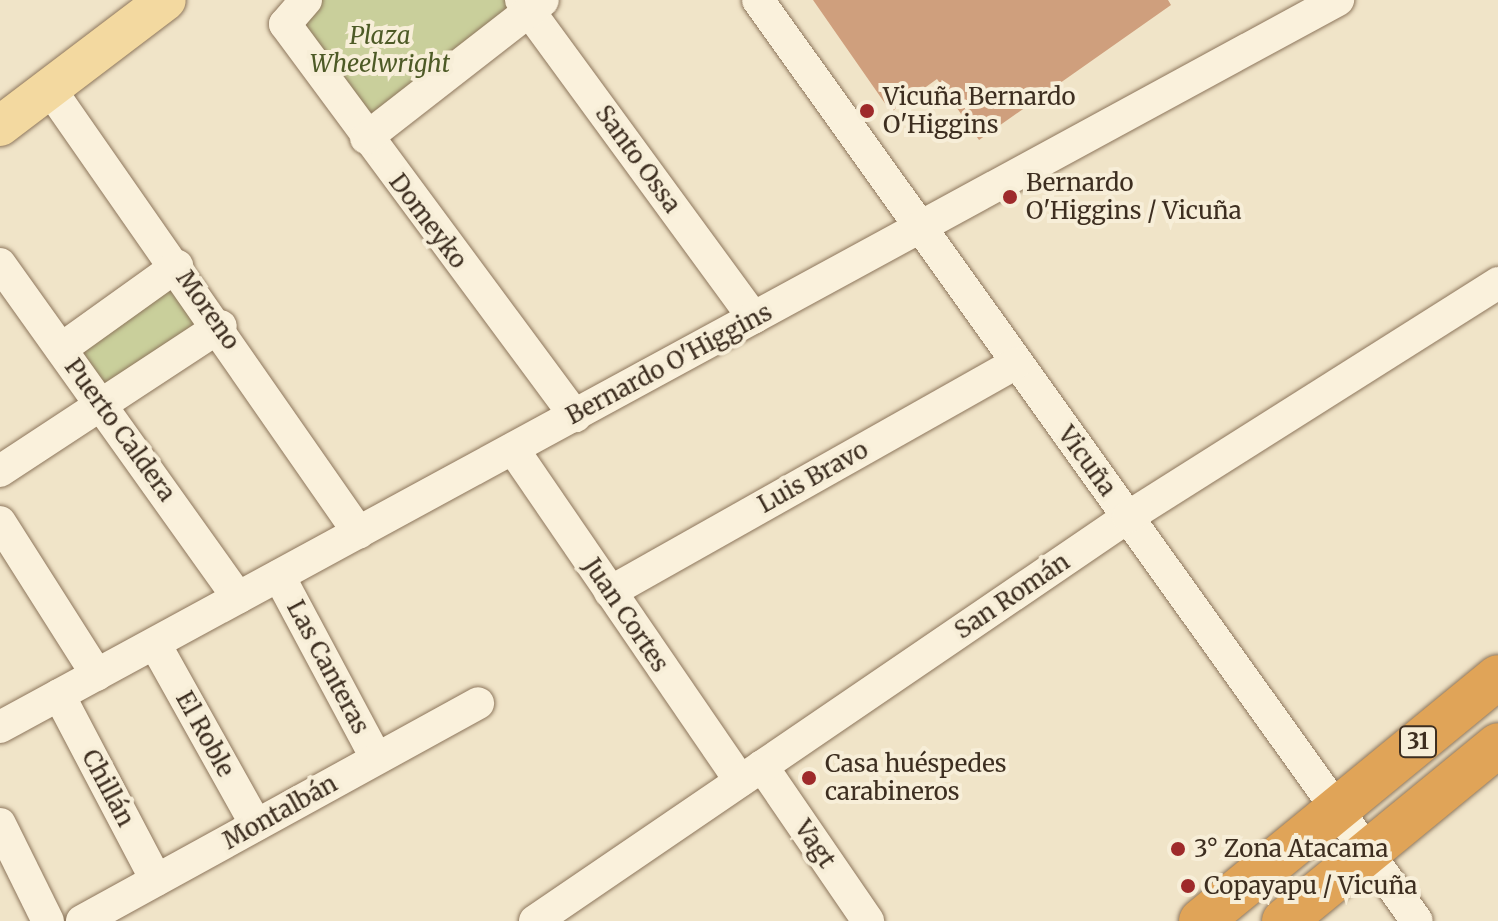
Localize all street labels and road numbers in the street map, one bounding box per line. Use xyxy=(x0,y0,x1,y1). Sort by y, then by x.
street label: Santo Ossa xyxy=(589,100,687,218)
street label: Domeyko xyxy=(383,168,473,274)
street label: Moreno xyxy=(170,265,246,355)
street label: Bernardo O'Higgins xyxy=(561,298,777,430)
street label: Puerto Caldera xyxy=(59,353,181,507)
street label: Vicuña xyxy=(1052,420,1122,502)
street label: Luis Bravo xyxy=(753,435,873,519)
street label: San Román xyxy=(949,547,1075,645)
street label: Juan Cortes xyxy=(577,553,675,677)
street label: Las Canteras xyxy=(281,595,375,739)
street label: El Roble xyxy=(170,686,240,782)
road number: 31 xyxy=(1398,724,1438,760)
street label: Chillán xyxy=(76,745,140,831)
street label: Montalbán xyxy=(218,769,342,855)
street label: Vagt xyxy=(789,815,841,873)

